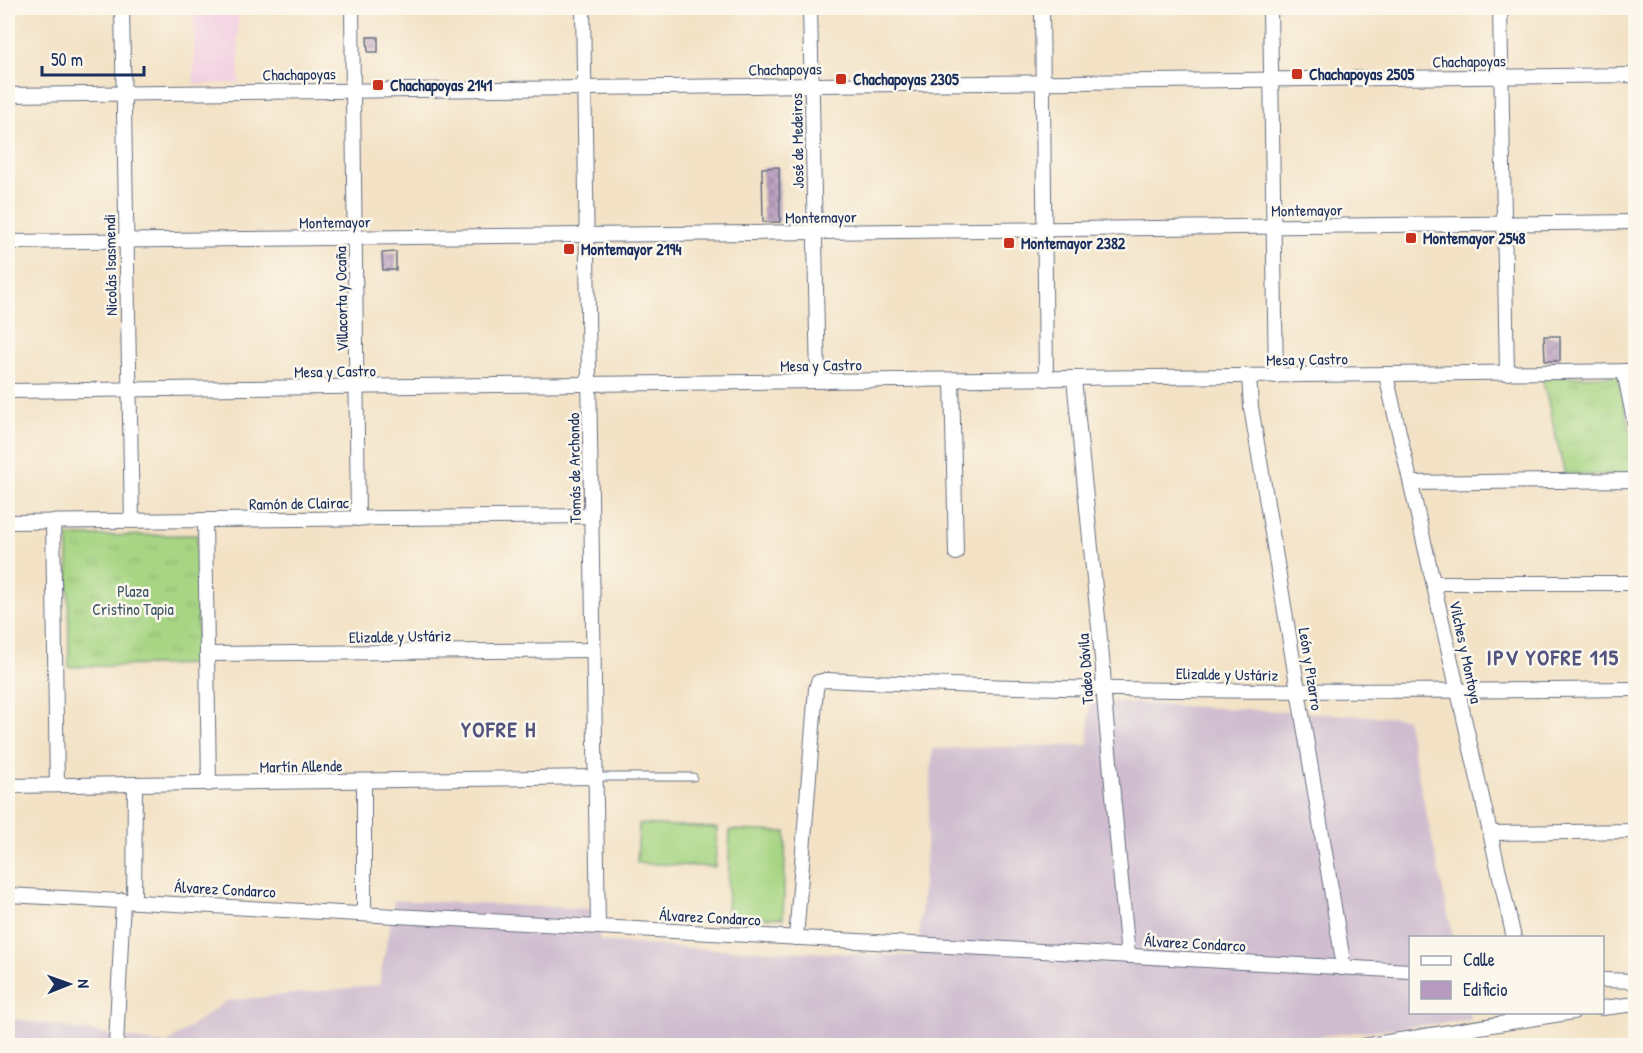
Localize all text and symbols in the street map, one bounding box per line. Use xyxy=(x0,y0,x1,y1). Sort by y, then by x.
scale bar xyxy=(42,39,144,77)
text: 50 m xyxy=(51,47,83,72)
street label: Chachapoyas xyxy=(1432,49,1506,73)
street label: Chachapoyas xyxy=(748,57,822,81)
street label: Chachapoyas xyxy=(262,62,336,86)
place label: Chachapoyas 2505 xyxy=(1309,63,1415,86)
marker: Chachapoyas 2505 xyxy=(1290,67,1304,81)
place label: Chachapoyas 2305 xyxy=(853,68,959,91)
marker: Chachapoyas 2305 xyxy=(834,72,848,86)
place label: Chachapoyas 2141 xyxy=(390,74,492,97)
marker: Chachapoyas 2141 xyxy=(371,78,385,92)
street label: José de Medeiros xyxy=(785,93,809,189)
street label: Montemayor xyxy=(1271,198,1343,222)
street label: Montemayor xyxy=(785,205,857,229)
street label: Montemayor xyxy=(299,210,371,234)
street label: Nicolás Isasmendi xyxy=(98,214,122,316)
place label: Montemayor 2548 xyxy=(1423,227,1526,250)
marker: Montemayor 2548 xyxy=(1404,231,1418,245)
place label: Montemayor 2382 xyxy=(1021,232,1126,255)
marker: Montemayor 2382 xyxy=(1002,236,1016,250)
place label: Montemayor 2194 xyxy=(581,238,681,261)
marker: Montemayor 2194 xyxy=(562,242,576,256)
street label: Villacorta y Ocaña xyxy=(329,246,353,352)
street label: Mesa y Castro xyxy=(1266,347,1349,371)
street label: Mesa y Castro xyxy=(780,353,863,377)
street label: Mesa y Castro xyxy=(294,359,377,383)
street label: Tomás de Archondo xyxy=(562,412,586,523)
street label: Ramón de Clairac xyxy=(249,491,350,515)
park label: Plaza Cristino Tapia xyxy=(92,580,174,620)
street label: Vilches y Montoya xyxy=(1444,599,1488,705)
street label: Elizalde y Ustáriz xyxy=(349,624,452,648)
street label: León y Pizarro xyxy=(1294,626,1328,712)
street label: Tadeo Dávila xyxy=(1072,633,1098,705)
district label: IPV YOFRE 115 xyxy=(1487,642,1619,672)
street label: Elizalde y Ustáriz xyxy=(1176,662,1279,686)
district label: YOFRE H xyxy=(461,714,537,744)
street label: Martín Allende xyxy=(259,754,343,778)
street label: Álvarez Condarco xyxy=(174,875,277,903)
street label: Álvarez Condarco xyxy=(659,903,762,931)
street label: Álvarez Condarco xyxy=(1144,929,1247,957)
legend xyxy=(1409,936,1604,1014)
text: Calle xyxy=(1463,947,1495,972)
north arrow xyxy=(39,954,99,1014)
text: Edificio xyxy=(1463,977,1507,1002)
text: N xyxy=(73,979,95,989)

